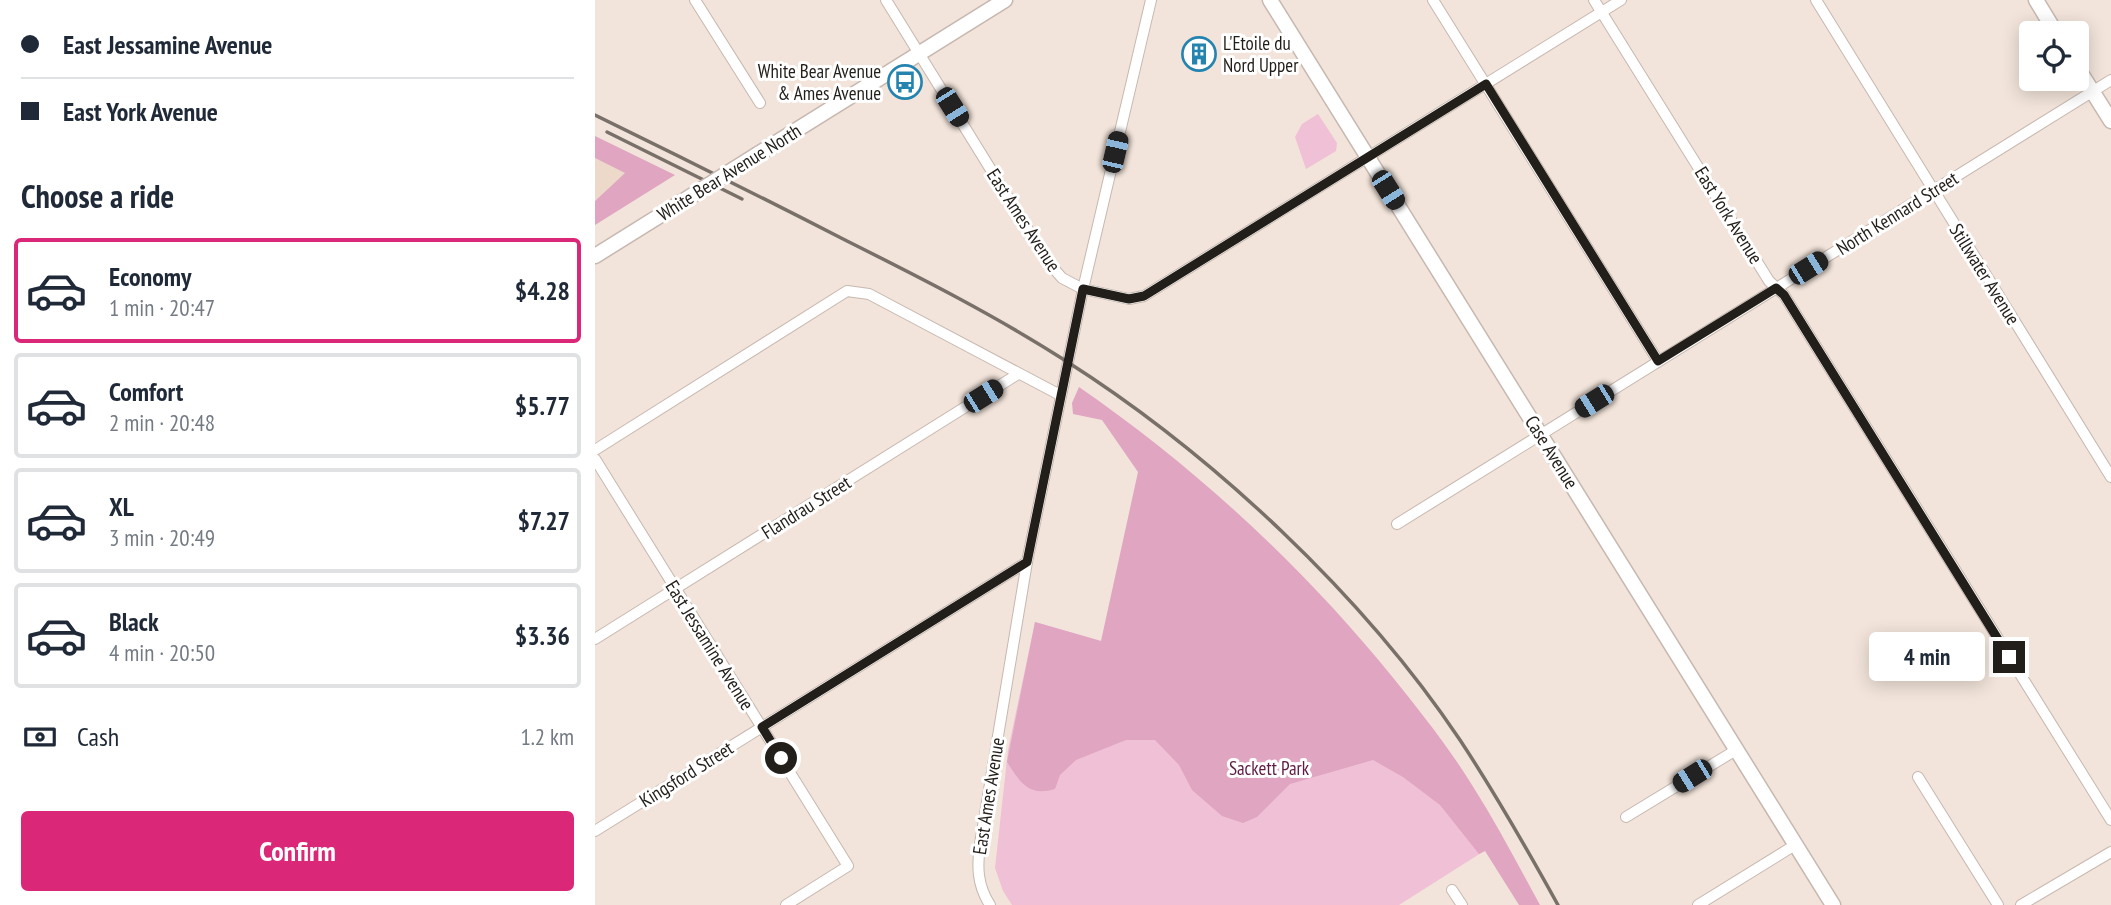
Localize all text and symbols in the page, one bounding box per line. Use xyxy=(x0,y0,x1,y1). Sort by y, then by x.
map controls xyxy=(2019,21,2089,91)
button: locate xyxy=(2019,21,2089,91)
text: East Jessamine Avenue xyxy=(63,28,272,61)
place label: L'Etoile du Nord Upper xyxy=(1223,31,1299,77)
building icon: L'Etoile du Nord Upper xyxy=(1180,35,1218,73)
place label: White Bear Avenue & Ames Avenue xyxy=(758,59,881,105)
bus stop icon: White Bear Avenue & Ames Avenue xyxy=(886,63,924,101)
car xyxy=(932,84,973,130)
text: East York Avenue xyxy=(63,95,218,128)
street label: White Bear Avenue North xyxy=(653,118,805,226)
car xyxy=(1101,129,1130,175)
street label: East York Avenue xyxy=(1690,162,1768,268)
street label: East Ames Avenue xyxy=(982,164,1066,276)
street label: North Kennard Street xyxy=(1832,166,1963,260)
car xyxy=(1368,167,1409,213)
text: Choose a ride xyxy=(21,175,174,217)
street label: Stillwater Avenue xyxy=(1944,219,2026,329)
car xyxy=(1785,248,1832,288)
icon: car xyxy=(25,259,88,322)
text: Economy xyxy=(109,260,191,293)
text: $4.28 xyxy=(515,274,570,307)
text: 1 min · 20:47 xyxy=(109,293,215,322)
icon: car xyxy=(25,374,88,437)
text: Comfort xyxy=(109,375,183,408)
car xyxy=(960,376,1007,416)
car xyxy=(1571,381,1618,421)
text: $5.77 xyxy=(515,389,570,422)
text: 2 min · 20:48 xyxy=(109,408,215,437)
street label: Case Avenue xyxy=(1520,411,1584,493)
street label: Flandrau Street xyxy=(757,470,856,544)
icon: car xyxy=(25,489,88,552)
text: XL xyxy=(109,490,134,523)
text: $7.27 xyxy=(517,504,570,537)
text: 3 min · 20:49 xyxy=(109,523,215,552)
street label: East Jessamine Avenue xyxy=(660,576,760,714)
icon: car xyxy=(25,604,88,667)
text: Black xyxy=(109,605,159,638)
text: $3.36 xyxy=(515,619,570,652)
callout: 4 min xyxy=(1869,632,1985,682)
text: 4 min · 20:50 xyxy=(109,638,215,667)
route end xyxy=(1993,641,2025,673)
text: 4 min xyxy=(1904,642,1950,671)
icon: cash xyxy=(21,718,59,756)
text: Cash xyxy=(77,720,119,753)
text: 1.2 km xyxy=(520,722,574,751)
street label: Kingsford Street xyxy=(635,735,738,812)
street label: East Ames Avenue xyxy=(967,736,1009,856)
route start xyxy=(765,742,797,774)
park label: Sackett Park xyxy=(1229,756,1310,780)
car xyxy=(1669,756,1716,796)
button: Confirm xyxy=(21,811,574,891)

